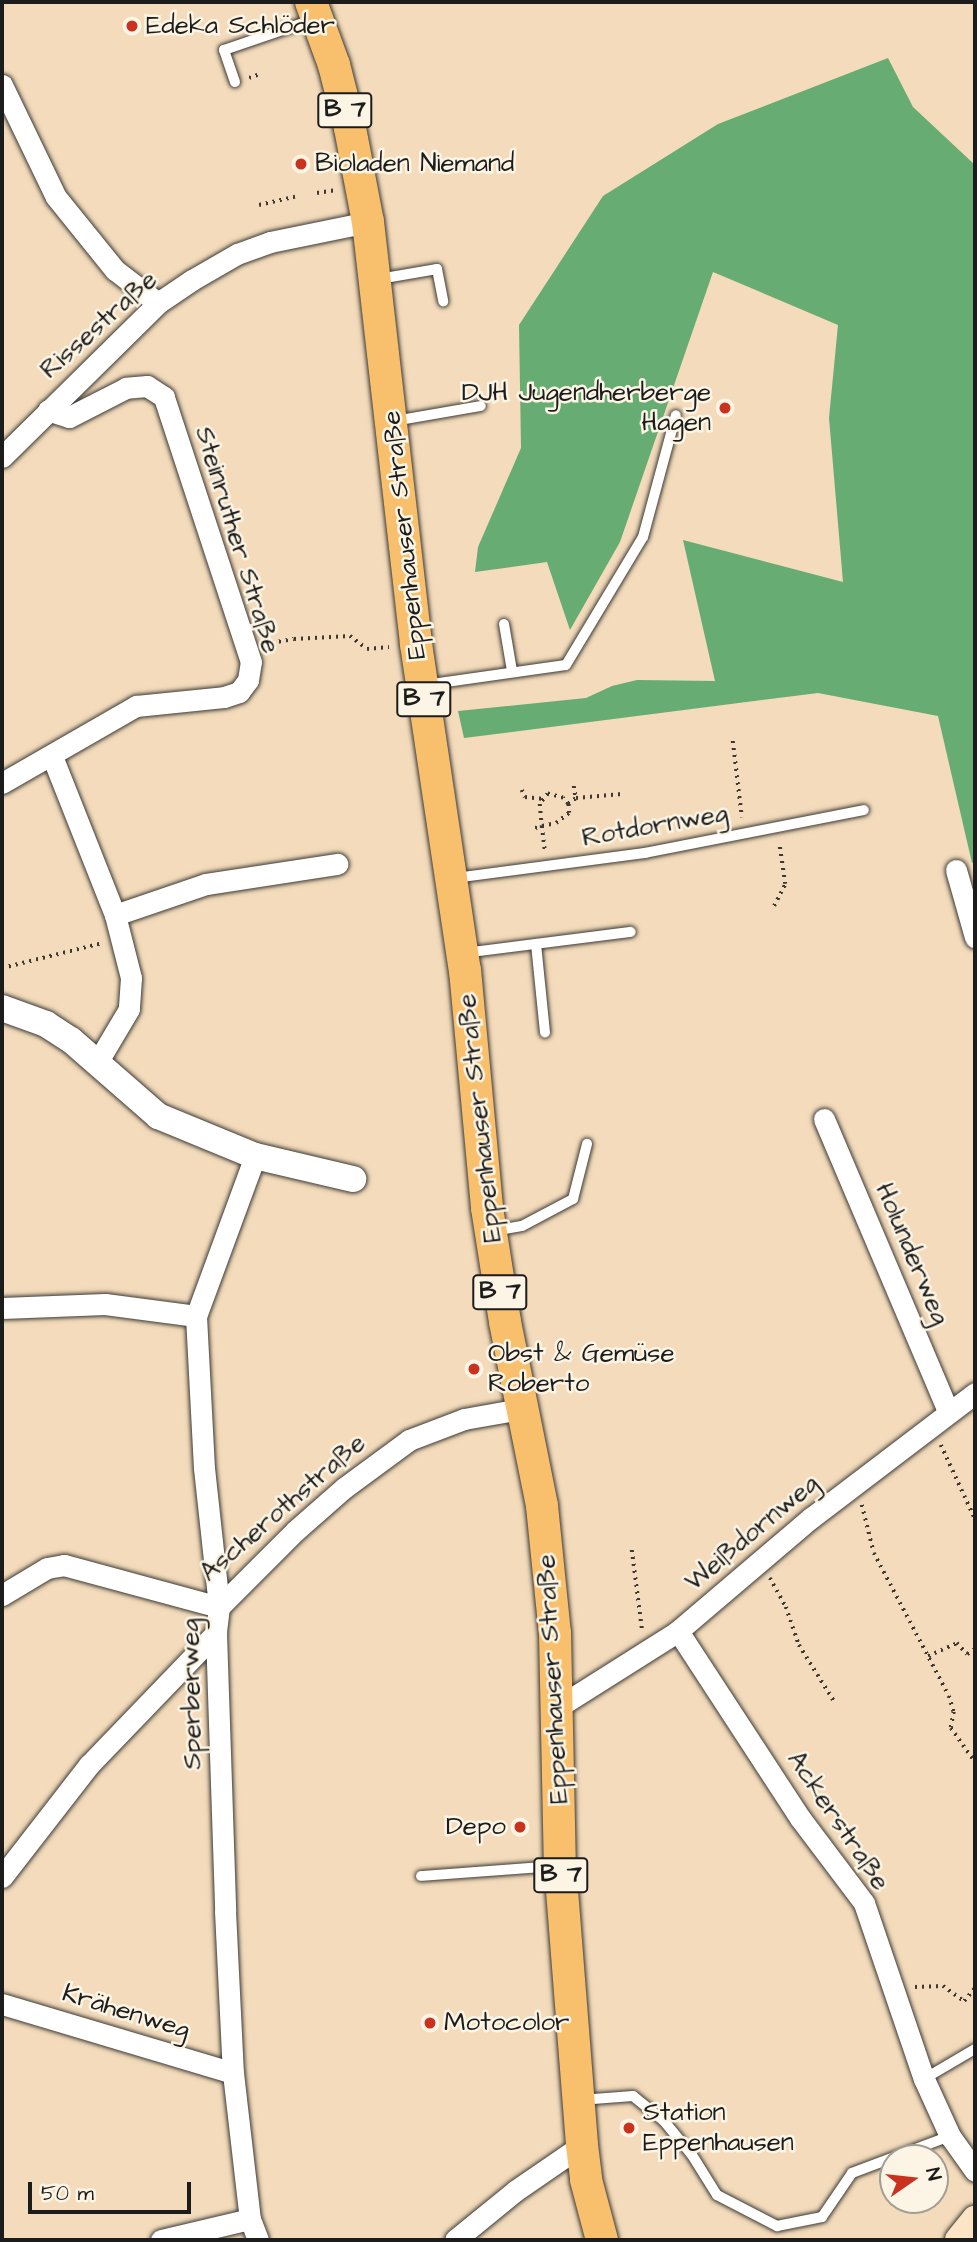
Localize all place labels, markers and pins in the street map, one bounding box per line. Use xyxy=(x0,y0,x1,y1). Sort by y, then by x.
place label: Edeka Schlöder xyxy=(146,10,335,42)
marker: Edeka Schlöder xyxy=(124,18,140,34)
place label: Bioladen Niemand xyxy=(315,148,514,180)
marker: Bioladen Niemand xyxy=(293,156,309,172)
place label: DJH Jugendherberge Hagen xyxy=(462,377,711,438)
marker: DJH Jugendherberge Hagen xyxy=(717,400,733,416)
place label: Obst & Gemüse Roberto xyxy=(488,1338,674,1400)
marker: Obst & Gemüse Roberto xyxy=(466,1361,482,1377)
place label: Depo xyxy=(446,1811,506,1843)
marker: Depo xyxy=(512,1819,528,1835)
place label: Motocolor xyxy=(444,2007,569,2039)
marker: Motocolor xyxy=(422,2015,438,2031)
place label: Station Eppenhausen xyxy=(643,2097,794,2158)
marker: Station Eppenhausen xyxy=(621,2120,637,2136)

